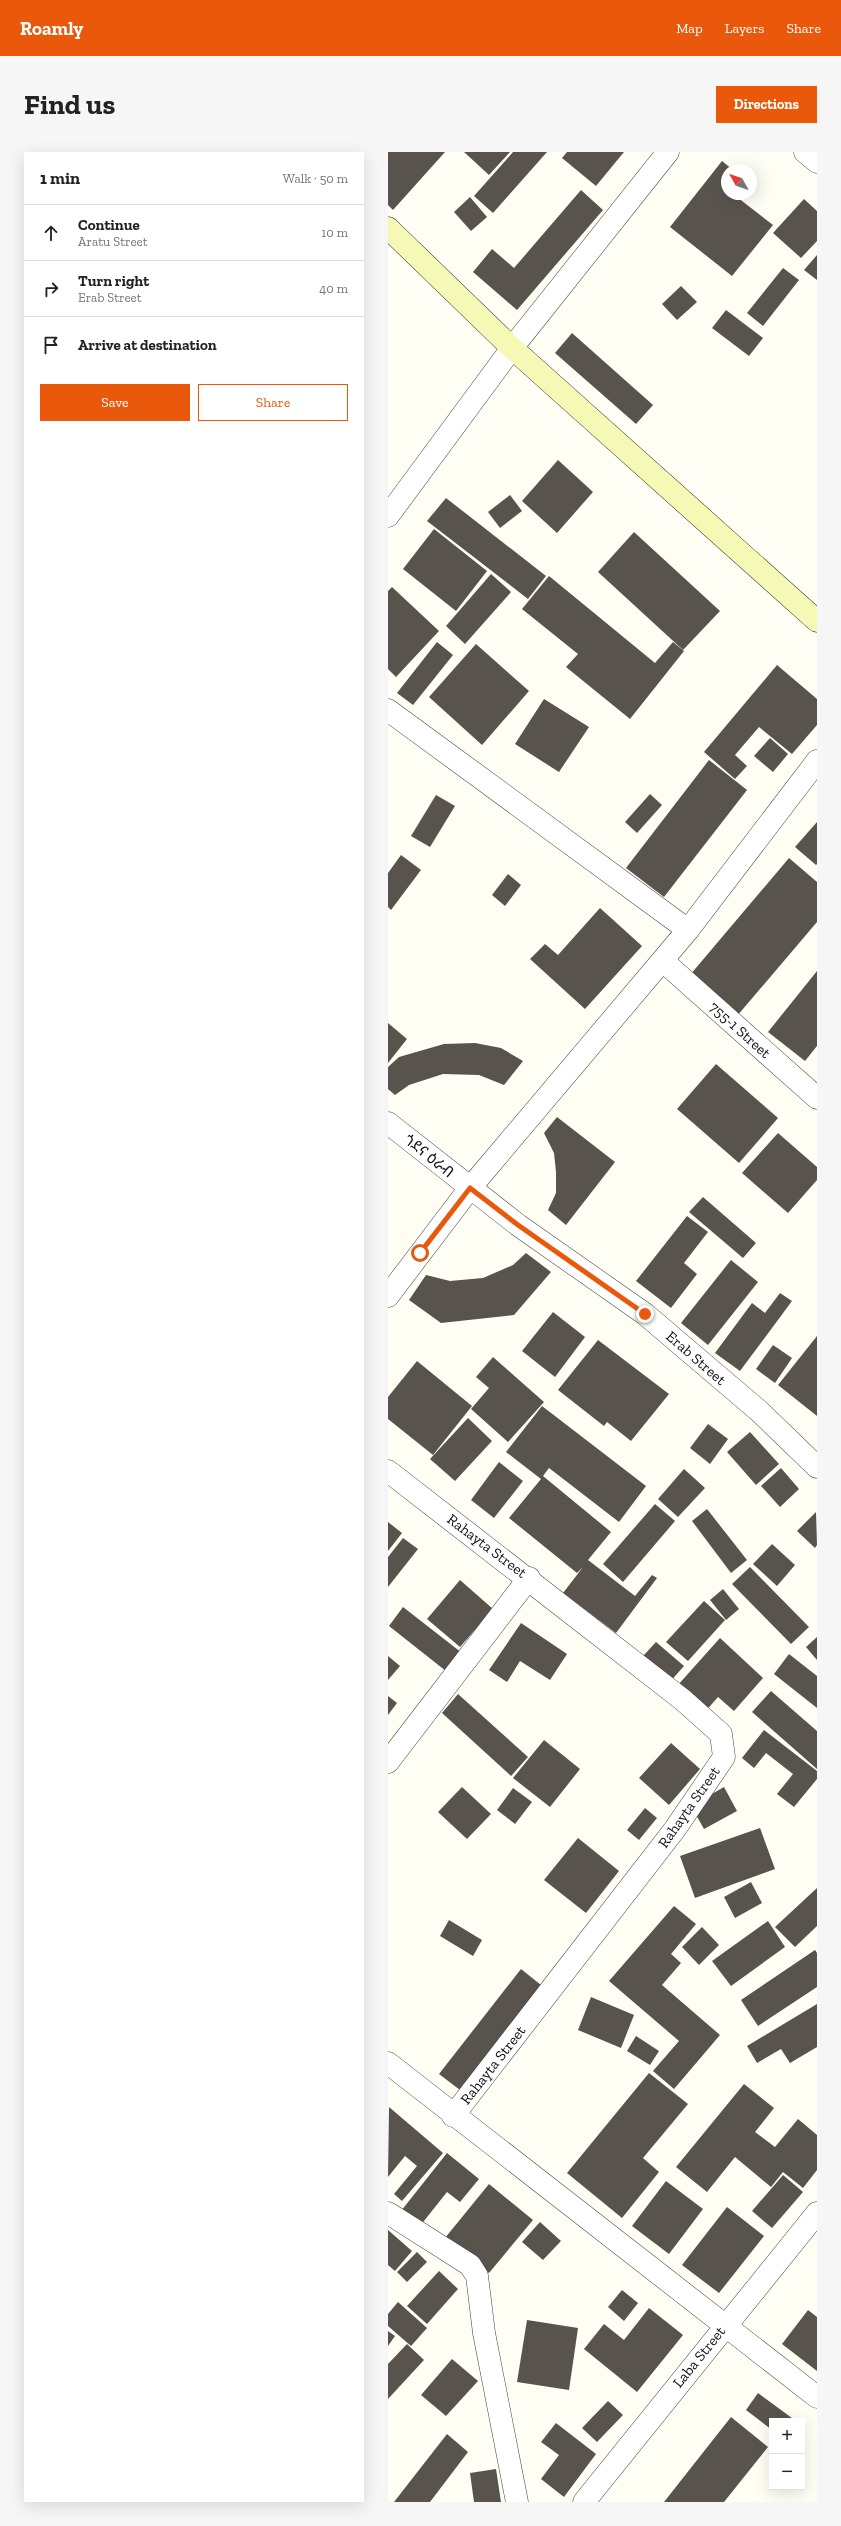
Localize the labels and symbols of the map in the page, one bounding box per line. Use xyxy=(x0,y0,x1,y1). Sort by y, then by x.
north arrow xyxy=(721,164,757,200)
street label: 755-1 Street xyxy=(706,998,775,1062)
street label: ጎደና ዕራብ xyxy=(401,1131,457,1181)
route start xyxy=(411,1244,429,1262)
route end xyxy=(636,1305,654,1323)
street label: Erab Street xyxy=(662,1327,730,1389)
street label: Rahayta Street xyxy=(444,1510,531,1582)
street label: Rahayta Street xyxy=(654,1762,724,1851)
street label: Rahayta Street xyxy=(457,2022,530,2108)
street label: Laba Street xyxy=(669,2322,729,2391)

